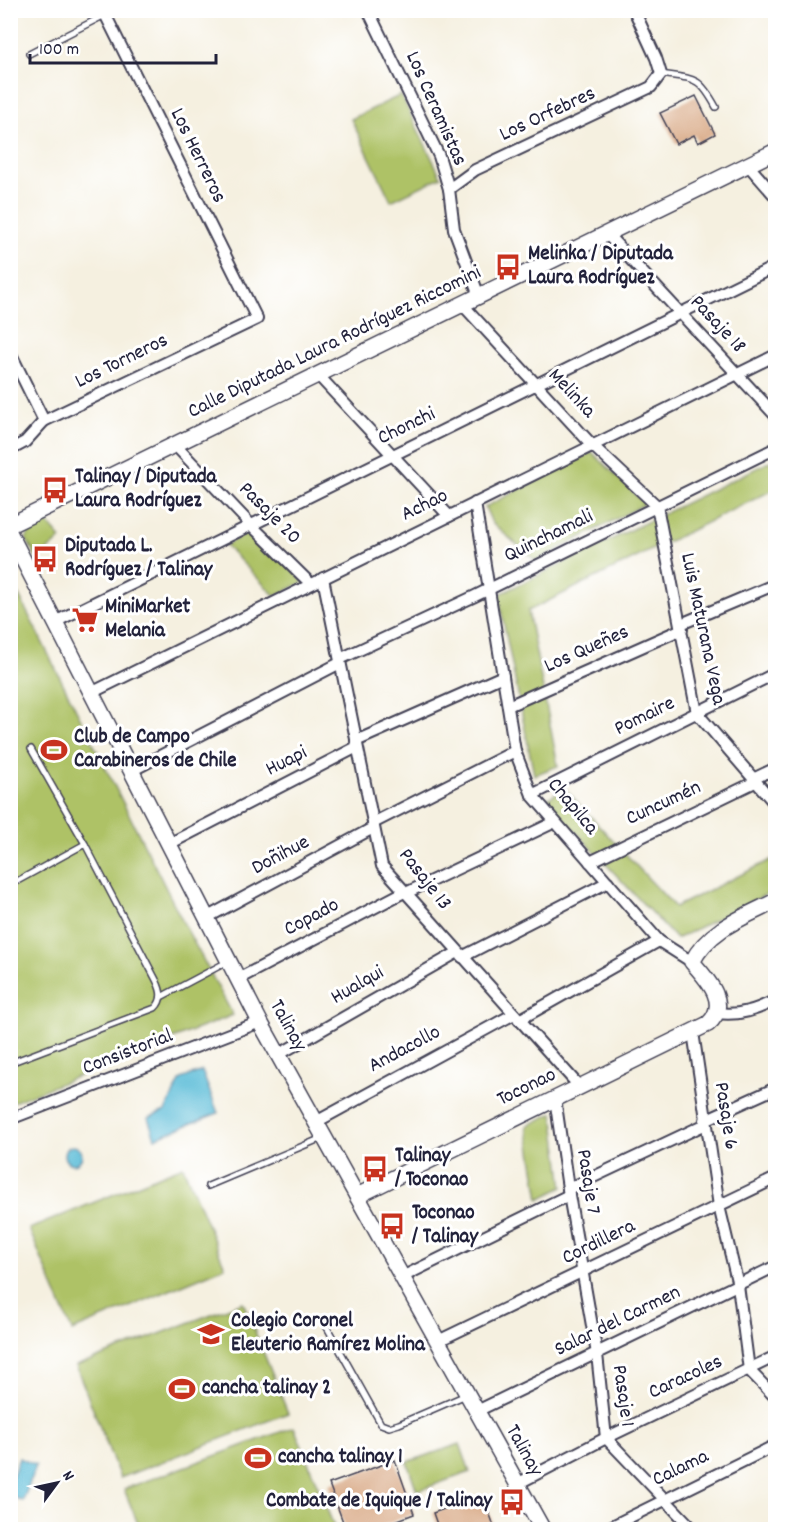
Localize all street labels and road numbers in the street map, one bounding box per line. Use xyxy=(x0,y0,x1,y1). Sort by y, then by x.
street label: Los Ceramistas xyxy=(396,47,474,171)
street label: Los Orfebres xyxy=(495,80,601,150)
street label: Los Herreros xyxy=(161,103,233,209)
street label: Calle Diputada Laura Rodríguez Riccomini xyxy=(183,259,487,427)
street label: Pasaje 18 xyxy=(682,289,752,361)
street label: Los Torneros xyxy=(70,327,174,397)
street label: Melinka xyxy=(540,362,603,426)
street label: Chonchi xyxy=(373,400,441,454)
street label: Pasaje 20 xyxy=(231,476,307,552)
street label: Achao xyxy=(397,482,453,530)
street label: Quinchamali xyxy=(499,502,599,571)
street label: Luis Maturana Vega xyxy=(671,550,733,709)
street label: Los Queñes xyxy=(540,618,634,682)
street label: Pomaire xyxy=(610,689,680,745)
street label: Huapi xyxy=(261,739,313,785)
street label: Chapilca xyxy=(539,772,606,843)
street label: Cuncumén xyxy=(621,774,707,834)
street label: Doñihue xyxy=(247,828,315,884)
street label: Pasaje 13 xyxy=(390,843,458,917)
street label: Copado xyxy=(279,891,345,945)
street label: Hualqui xyxy=(326,959,390,1013)
street label: Talinay xyxy=(261,995,314,1058)
street label: Andacollo xyxy=(364,1018,446,1082)
street label: Consistorial xyxy=(78,1022,178,1084)
street label: Toconao xyxy=(492,1061,562,1115)
street label: Pasaje 6 xyxy=(705,1080,745,1152)
street label: Pasaje 7 xyxy=(567,1147,607,1217)
street label: Cordillera xyxy=(557,1212,642,1274)
street label: Salar del Carmen xyxy=(550,1279,686,1365)
street label: Caracoles xyxy=(644,1348,728,1408)
street label: Pasaje 1 xyxy=(603,1363,641,1429)
street label: Talinay xyxy=(497,1420,550,1483)
street label: Calama xyxy=(648,1442,715,1495)

